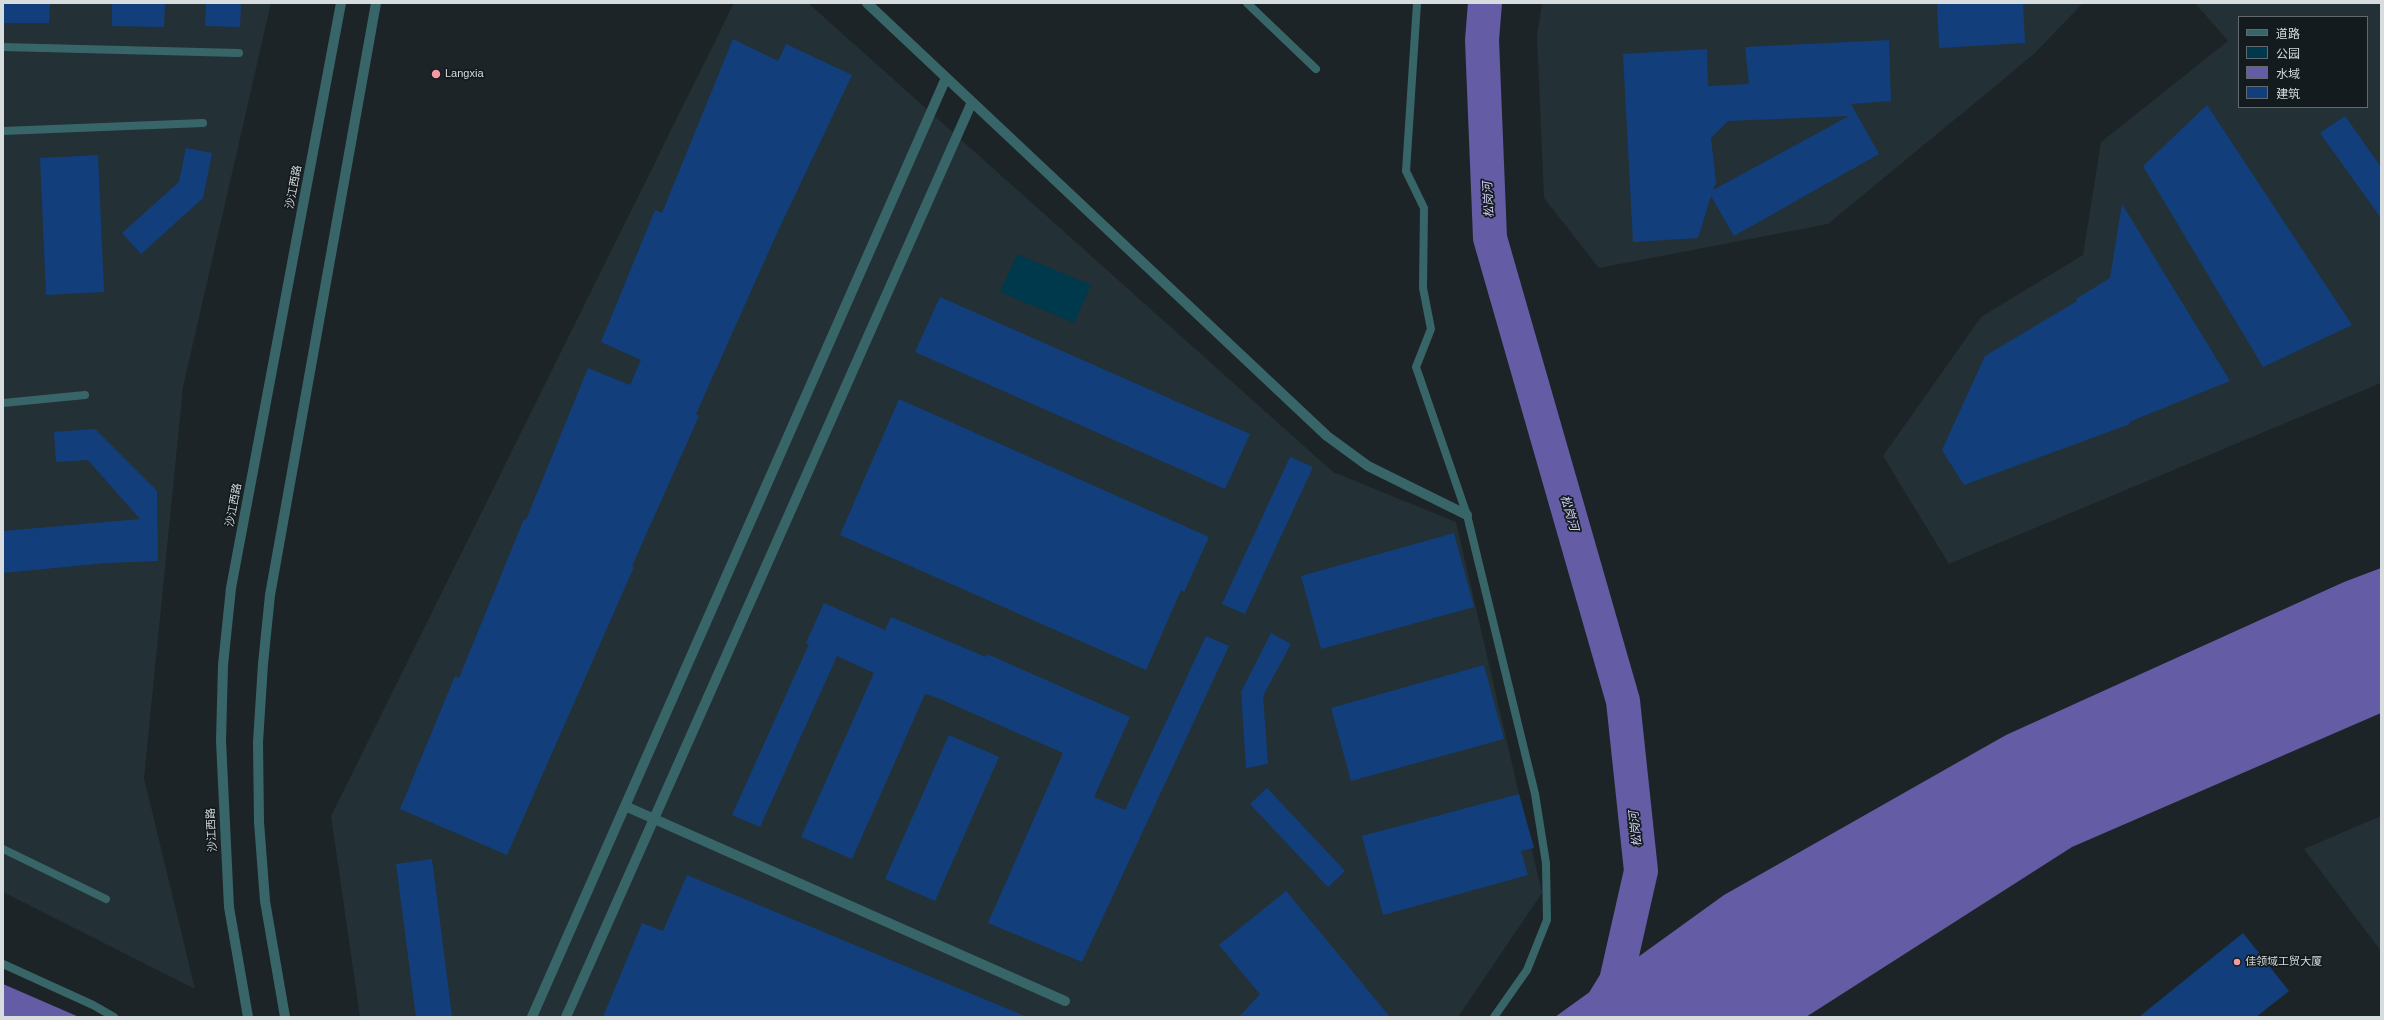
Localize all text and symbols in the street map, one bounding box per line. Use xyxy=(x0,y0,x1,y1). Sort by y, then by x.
legend xyxy=(2238,16,2368,108)
text: 道路 xyxy=(2276,27,2300,41)
text: 公园 xyxy=(2276,47,2300,61)
place label: Langxia xyxy=(445,67,484,81)
text: 水域 xyxy=(2276,67,2300,81)
marker: Langxia xyxy=(430,68,442,80)
text: 建筑 xyxy=(2276,87,2300,101)
street label: 沙江西路 xyxy=(283,164,305,210)
water label: 松岗河 xyxy=(1481,182,1497,218)
street label: 沙江西路 xyxy=(223,482,245,528)
water label: 松岗河 xyxy=(1557,494,1581,532)
street label: 沙江西路 xyxy=(204,808,220,852)
water label: 松岗河 xyxy=(1627,810,1645,848)
place label: 佳领域工贸大厦 xyxy=(2245,955,2322,969)
marker: 佳领域工贸大厦 xyxy=(2232,957,2242,967)

